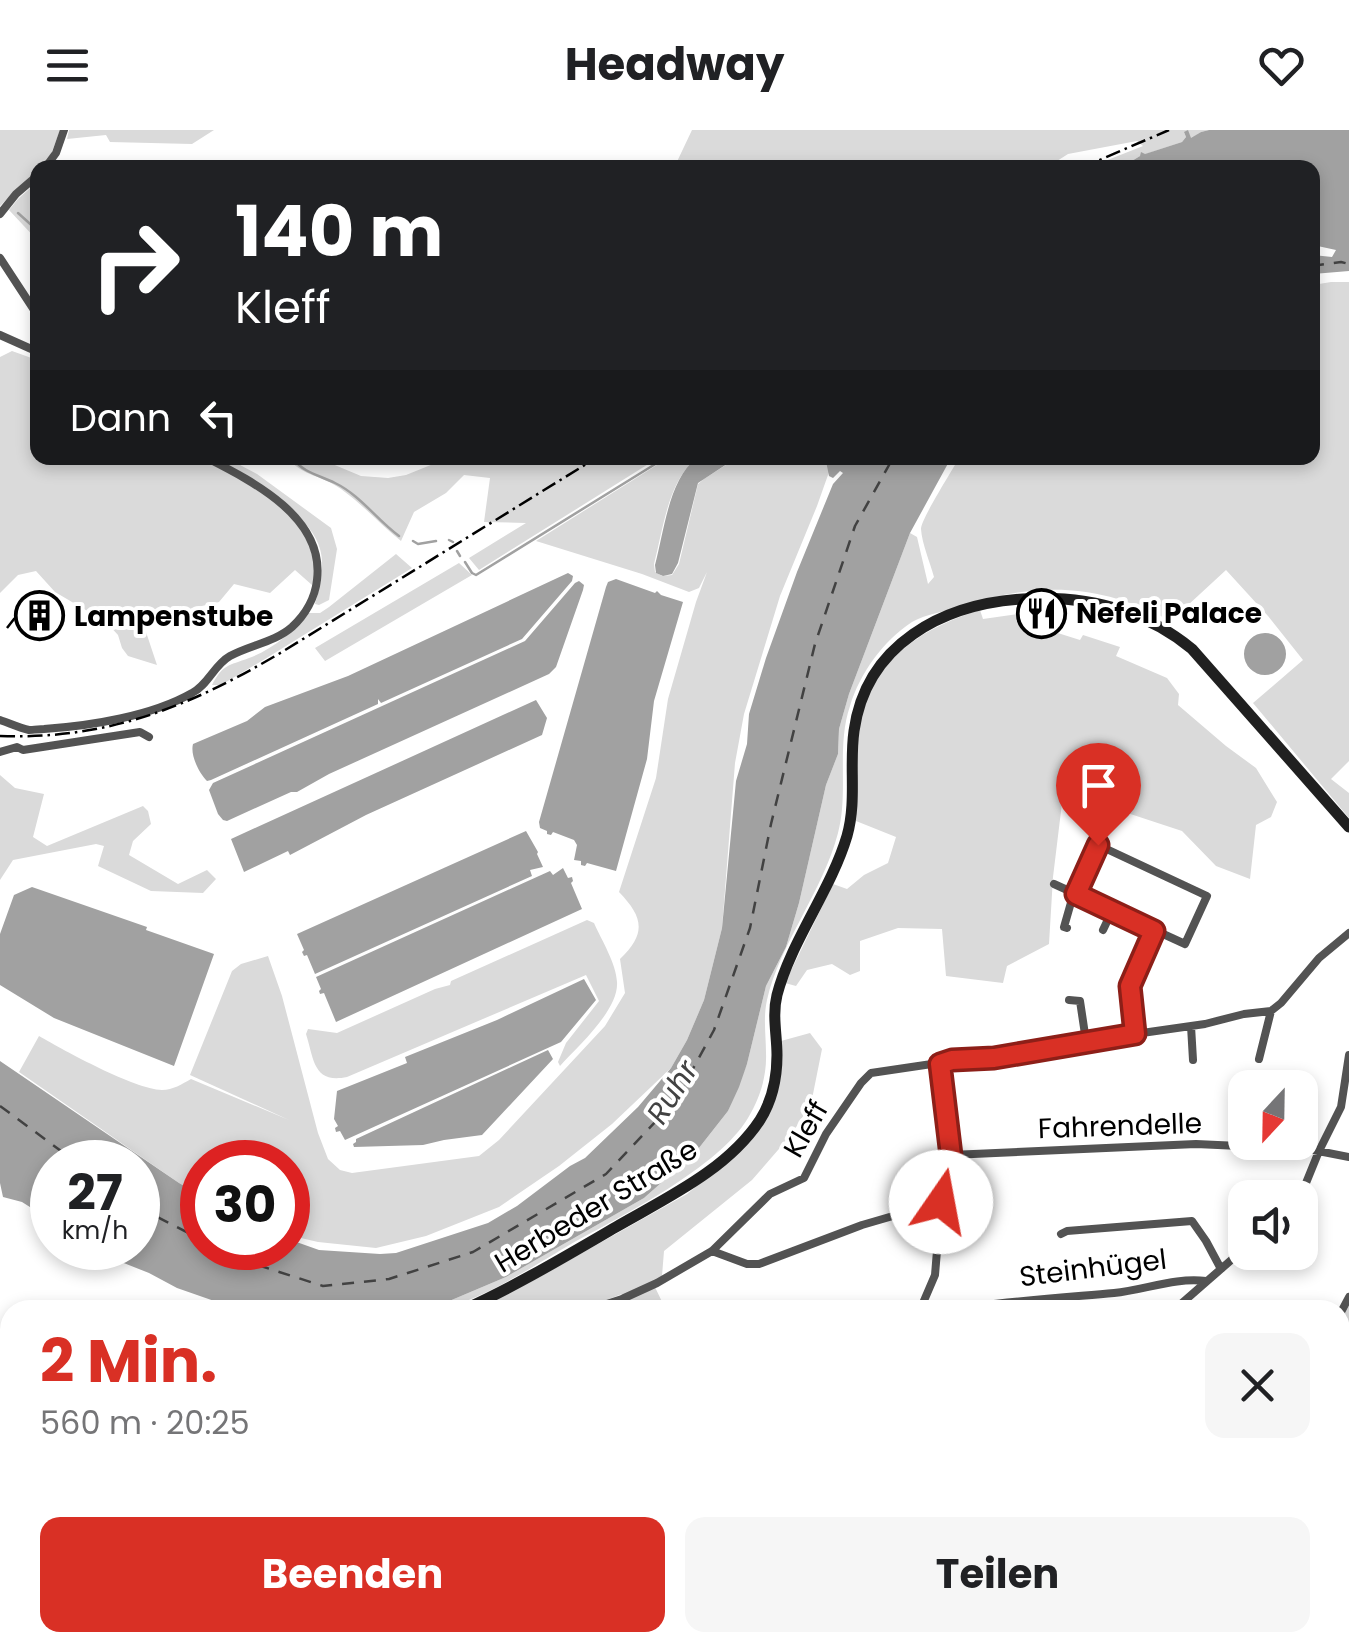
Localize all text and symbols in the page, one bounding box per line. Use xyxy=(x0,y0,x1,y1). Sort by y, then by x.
text: Headway xyxy=(565,33,784,96)
icon: menu xyxy=(40,38,95,93)
icon: heart xyxy=(1254,38,1309,93)
text: 140 m xyxy=(235,182,443,281)
icon: right xyxy=(70,200,200,330)
text: Kleff xyxy=(235,276,331,339)
icon: left xyxy=(191,390,246,445)
text: Dann xyxy=(70,391,171,444)
restaurant icon: Nefeli Palace xyxy=(1015,587,1067,639)
building icon: Lampenstube xyxy=(13,590,65,642)
place label: Nefeli Palace xyxy=(1076,594,1262,633)
place label: Lampenstube xyxy=(74,597,273,636)
pin xyxy=(1056,743,1141,846)
icon: arrive xyxy=(1071,758,1126,813)
water label: Ruhr xyxy=(636,1051,709,1132)
north arrow xyxy=(1228,1070,1318,1160)
map controls xyxy=(1228,1070,1318,1270)
street label: Kleff xyxy=(774,1094,838,1164)
street label: Fahrendelle xyxy=(1037,1104,1203,1148)
street label: Herbeder Straße xyxy=(487,1130,705,1282)
speed limit sign: 30 xyxy=(180,1140,310,1270)
position arrow xyxy=(889,1150,993,1254)
text: 27 xyxy=(67,1157,123,1228)
button: sound xyxy=(1228,1180,1318,1270)
text: km/h xyxy=(62,1213,128,1248)
street label: Steinhügel xyxy=(1017,1240,1169,1296)
text: 2 Min. xyxy=(40,1319,217,1403)
button: close xyxy=(1205,1333,1310,1438)
text: 560 m · 20:25 xyxy=(40,1400,250,1445)
button: Beenden xyxy=(40,1517,665,1632)
button: Teilen xyxy=(685,1517,1310,1632)

